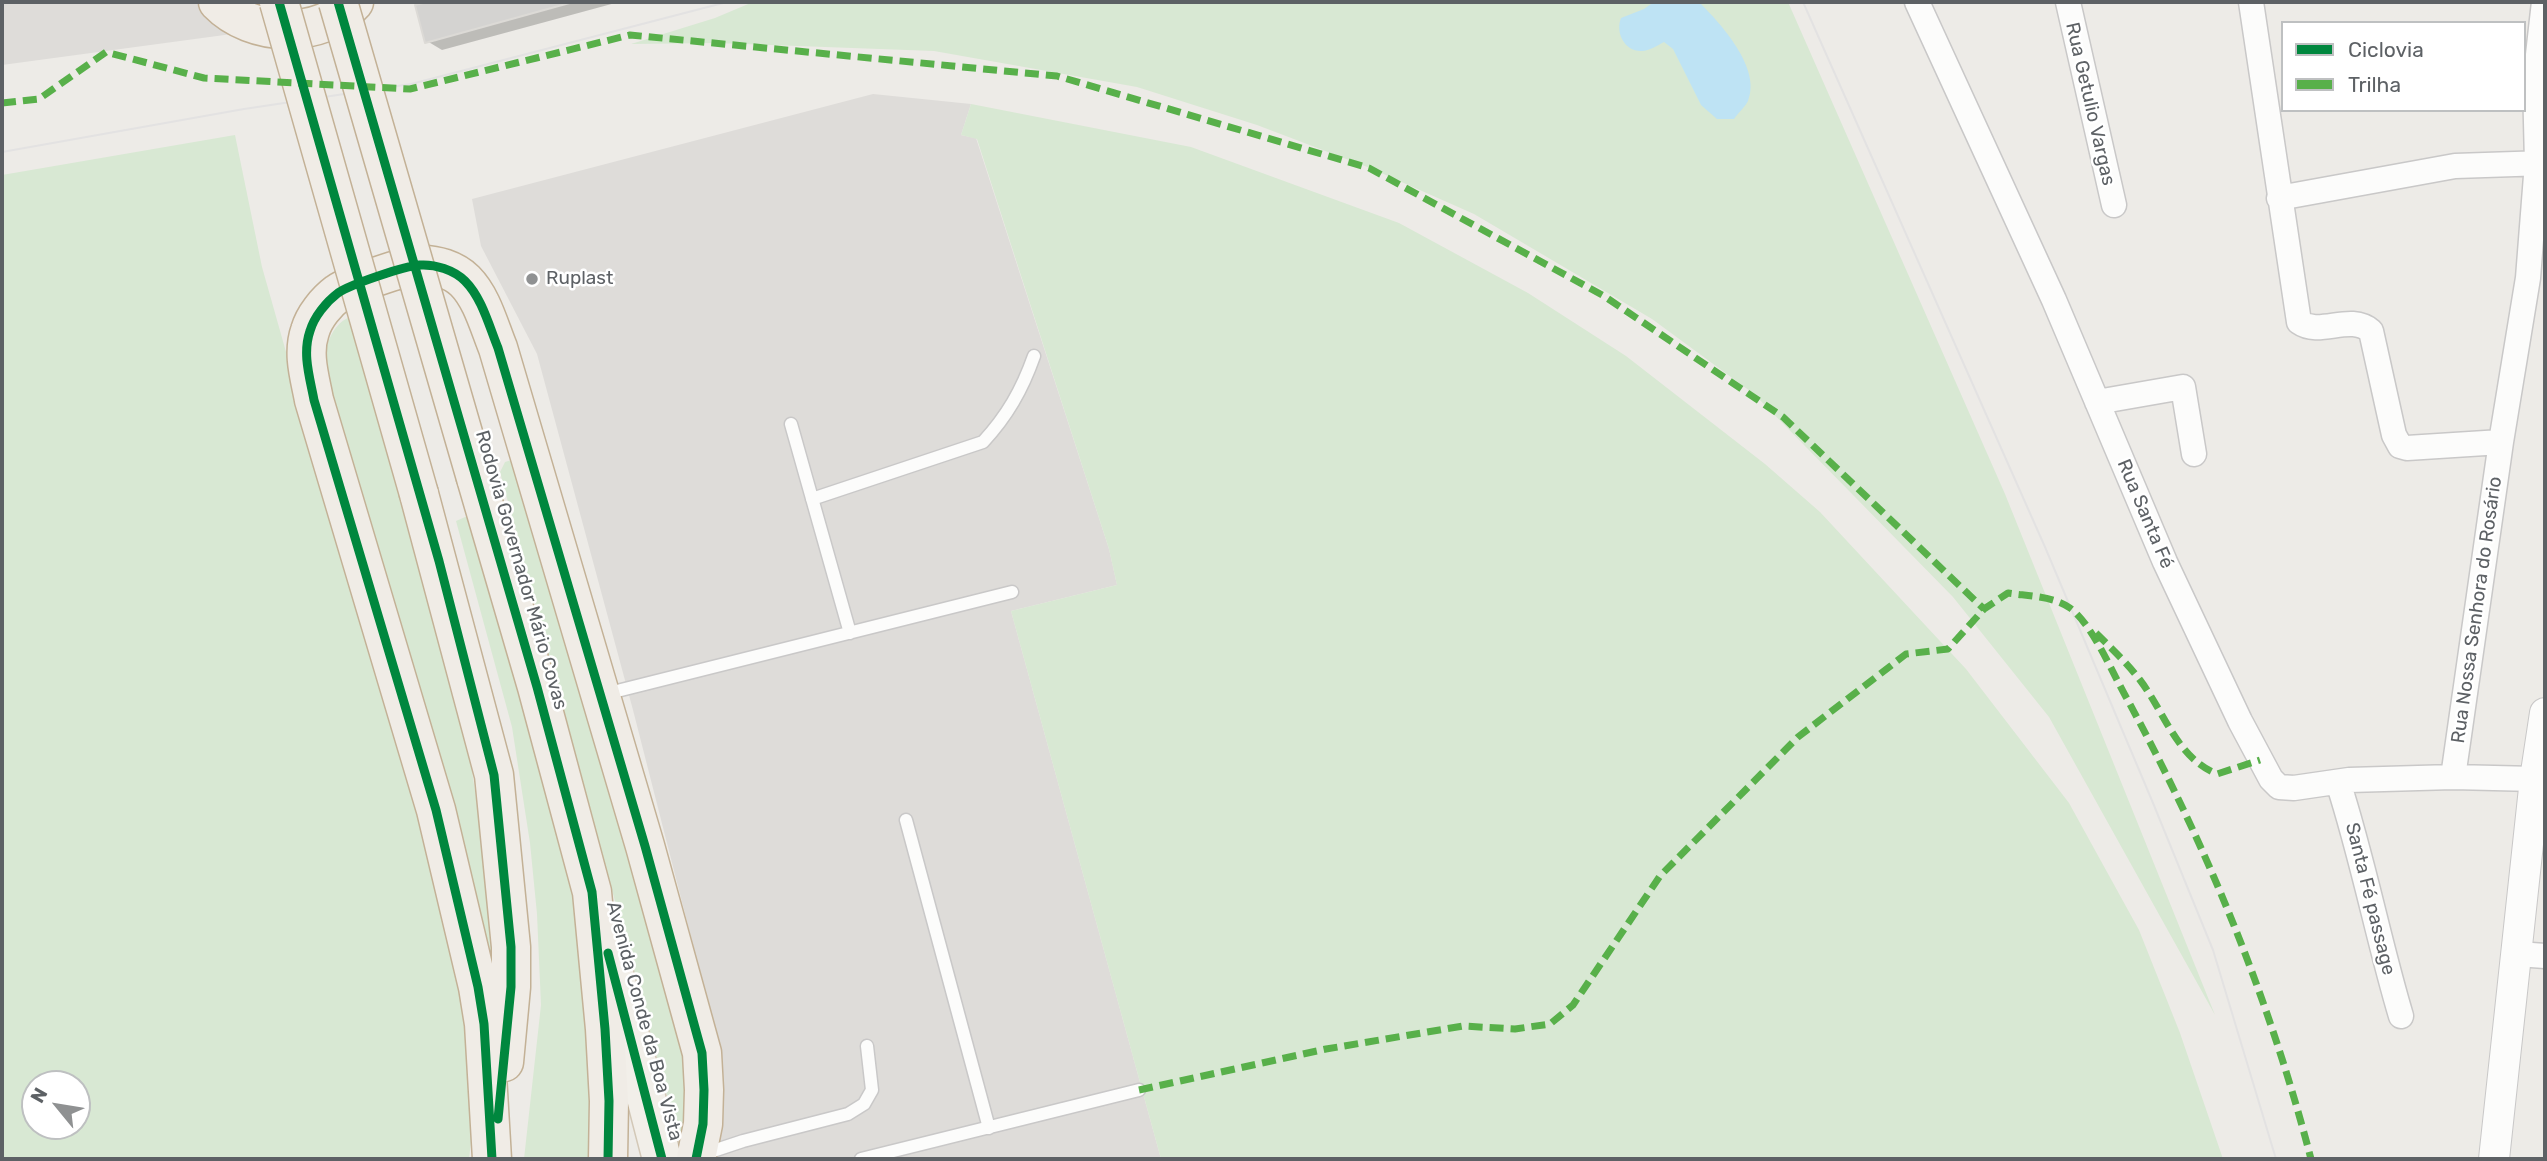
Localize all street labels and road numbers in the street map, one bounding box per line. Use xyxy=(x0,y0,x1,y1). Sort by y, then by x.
street label: Rua Getulio Vargas xyxy=(2060,20,2120,188)
street label: Rodovia Governador Mário Covas xyxy=(470,428,572,712)
street label: Rua Santa Fé xyxy=(2112,456,2178,572)
street label: Rua Nossa Senhora do Rosário xyxy=(2447,475,2507,745)
street label: Santa Fé passage xyxy=(2340,821,2400,977)
street label: Avenida Conde da Boa Vista xyxy=(601,899,687,1143)

